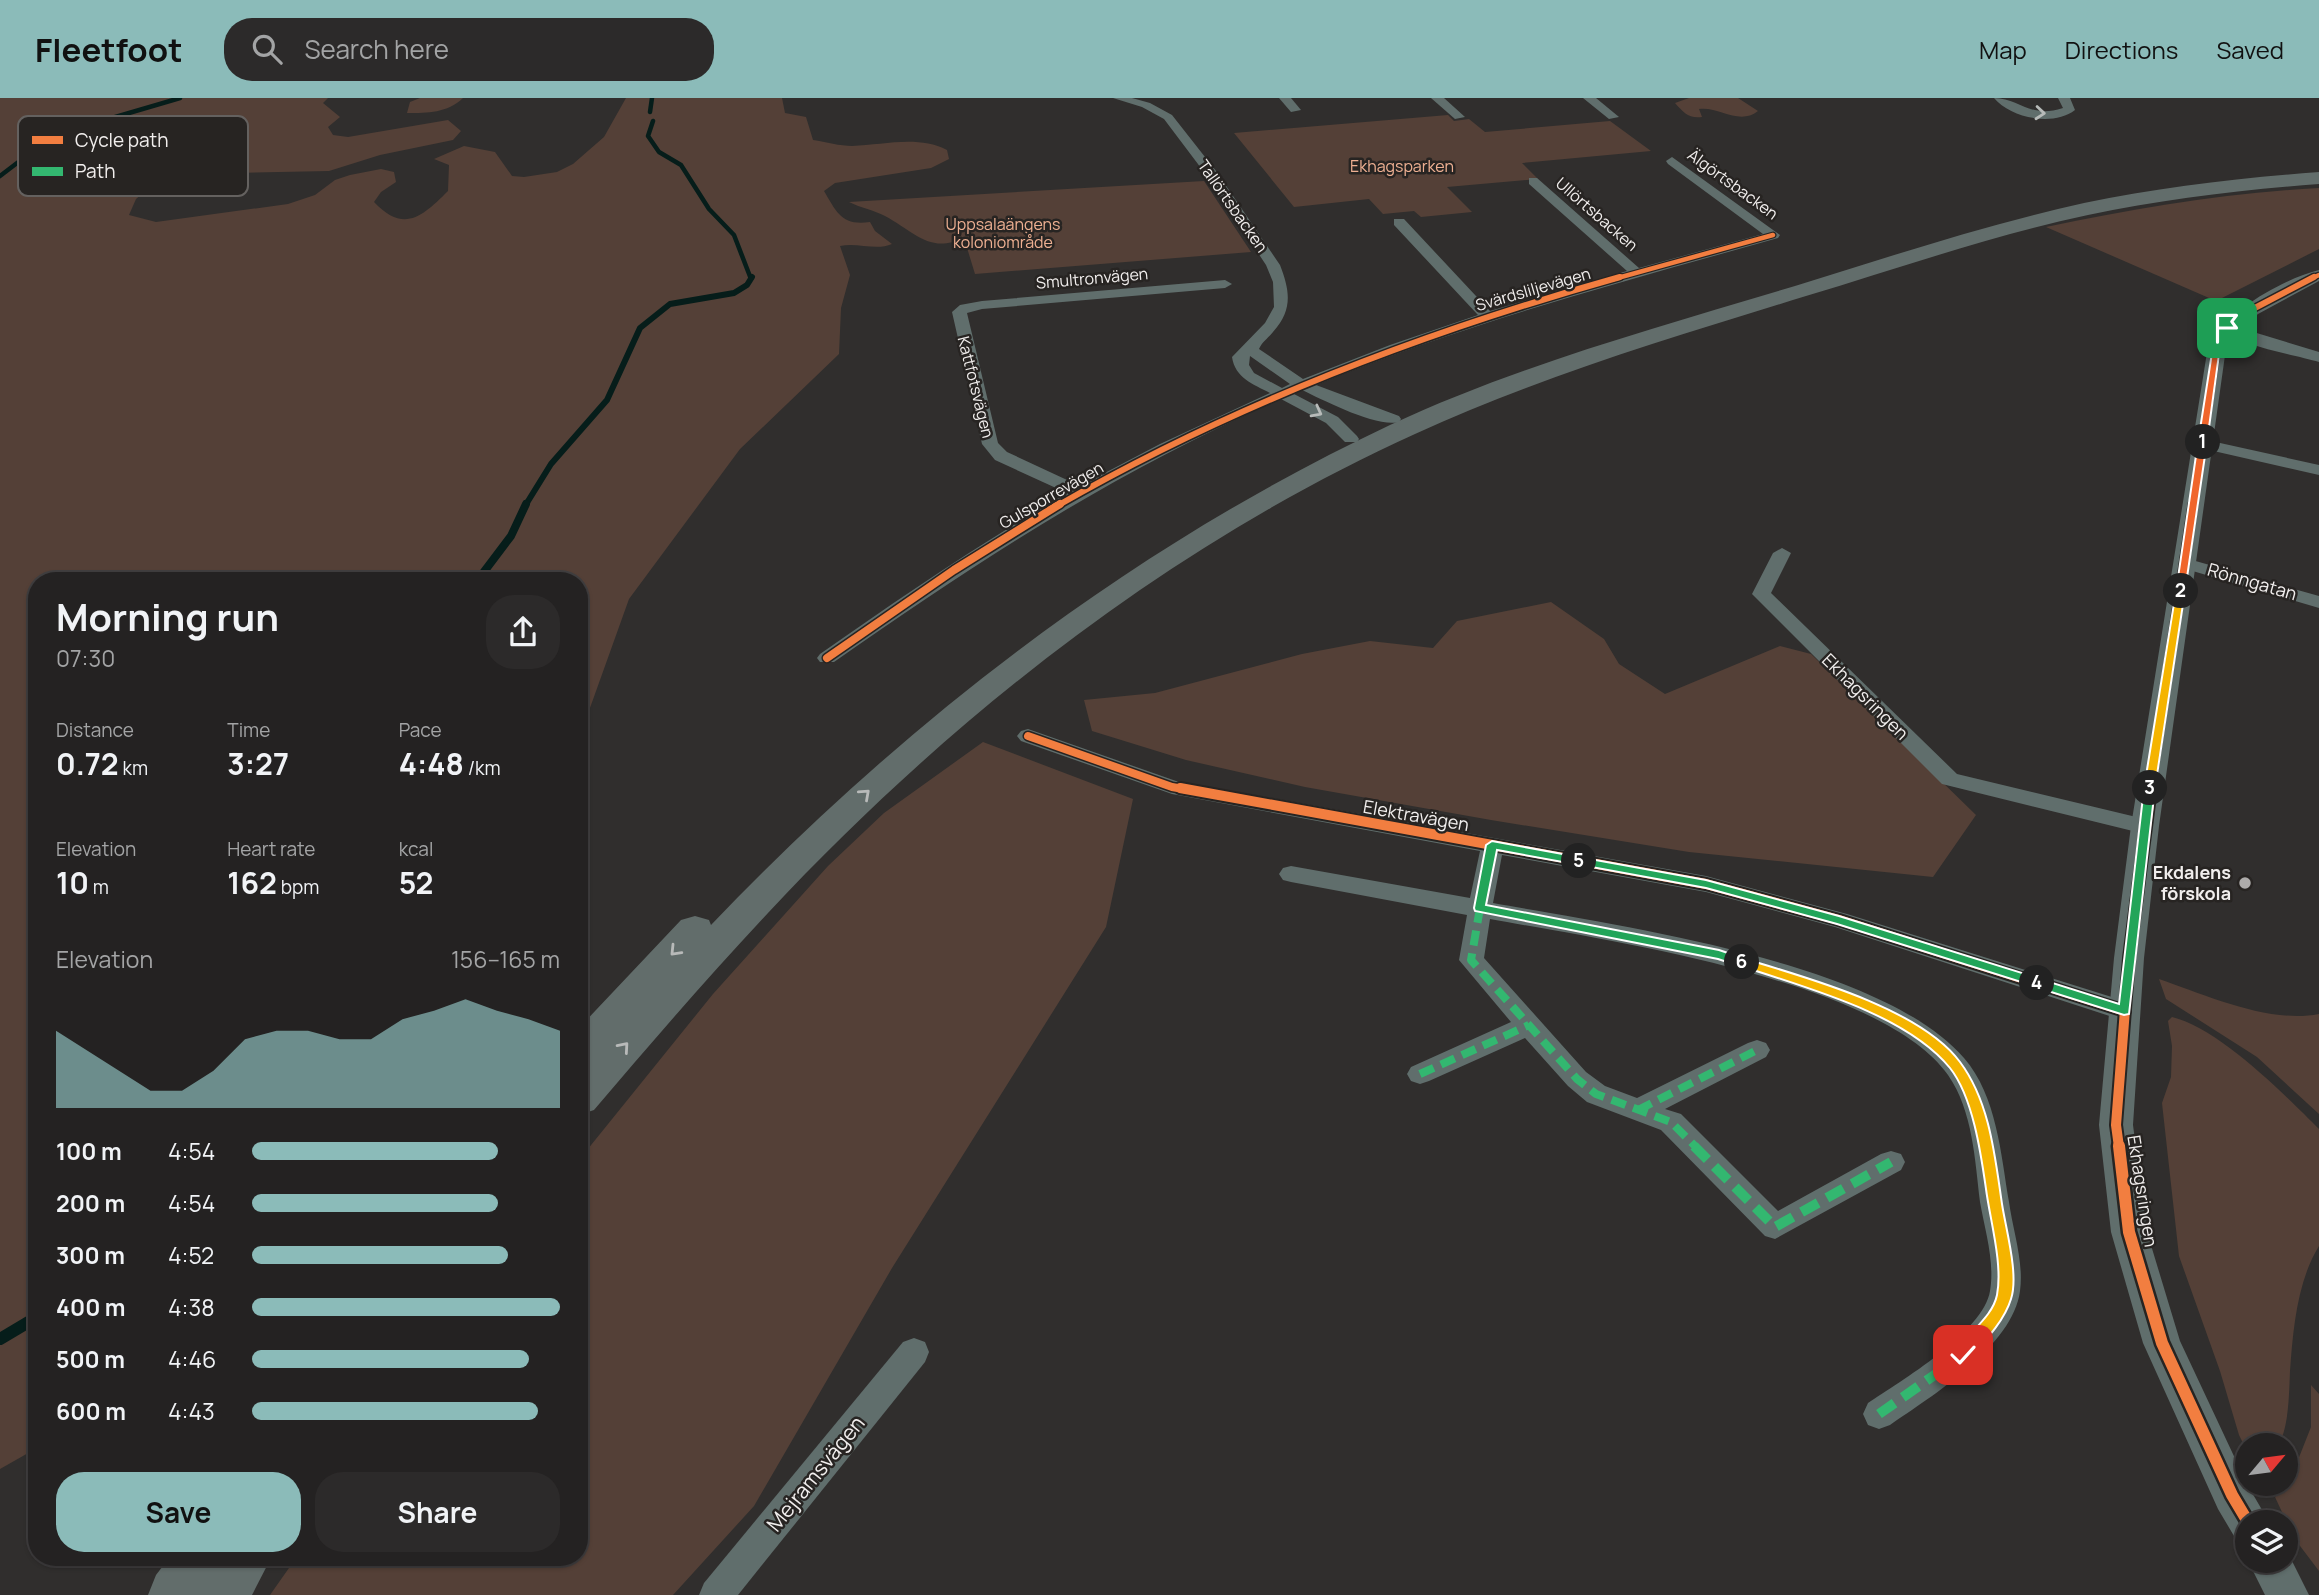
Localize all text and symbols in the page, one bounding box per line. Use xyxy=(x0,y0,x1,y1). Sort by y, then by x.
search box xyxy=(224,18,714,81)
text: Fleetfoot xyxy=(35,27,182,72)
icon: search xyxy=(248,30,286,68)
text: Search here xyxy=(304,31,449,67)
text: Map xyxy=(1979,33,2027,66)
text: Directions xyxy=(2065,33,2178,66)
text: Saved xyxy=(2216,33,2284,66)
one-way arrow xyxy=(2034,105,2045,120)
legend xyxy=(18,116,248,196)
text: Cycle path xyxy=(75,127,169,153)
street label: Älgörtsbacken xyxy=(1683,144,1783,224)
street label: Tallörtsbacken xyxy=(1193,155,1273,257)
park label: Ekhagsparken xyxy=(1350,155,1454,177)
text: Path xyxy=(75,158,115,184)
street label: Ullörtsbacken xyxy=(1551,172,1643,256)
park label: Uppsalaängens koloniområde xyxy=(946,213,1060,253)
street label: Smultronvägen xyxy=(1035,262,1149,294)
street label: Svärdsliljevägen xyxy=(1473,262,1593,316)
pin xyxy=(2197,298,2257,358)
icon: arrive xyxy=(2208,309,2246,347)
street label: Kattfotsvägen xyxy=(953,334,999,440)
one-way arrow xyxy=(1310,404,1322,417)
pin: 1 xyxy=(2186,424,2220,460)
text: 1 xyxy=(2198,428,2207,454)
street label: Gulsporrevägen xyxy=(995,456,1107,534)
street label: Rönngatan xyxy=(2205,557,2300,605)
pin: 2 xyxy=(2164,574,2198,608)
text: 2 xyxy=(2175,577,2186,603)
text: Morning run xyxy=(56,590,279,642)
button: share xyxy=(486,595,560,669)
text: 07:30 xyxy=(56,642,115,674)
street label: Ekhagsringen xyxy=(1817,648,1914,745)
text: Distance xyxy=(56,717,134,743)
text: Time xyxy=(227,717,270,743)
text: Pace xyxy=(399,717,442,743)
text: 0.72 xyxy=(56,743,119,784)
text: 3:27 xyxy=(227,743,289,784)
text: 4:48 xyxy=(399,743,464,784)
text: km xyxy=(119,755,148,781)
text: /km xyxy=(464,755,501,781)
pin: 3 xyxy=(2132,770,2168,806)
text: 3 xyxy=(2144,774,2155,800)
one-way arrow xyxy=(857,789,870,802)
street label: Elektravägen xyxy=(1361,794,1471,836)
text: Elevation xyxy=(56,836,136,862)
text: Heart rate xyxy=(227,836,315,862)
text: kcal xyxy=(399,836,433,862)
pin: 5 xyxy=(1562,844,1596,878)
text: 5 xyxy=(1573,847,1584,873)
place label: Ekdalens förskola xyxy=(2153,860,2231,905)
text: 10 xyxy=(56,862,89,903)
text: 162 xyxy=(227,862,277,903)
text: 52 xyxy=(399,862,433,903)
text: m xyxy=(89,874,109,900)
text: bpm xyxy=(277,874,319,900)
marker: Ekdalens förskola xyxy=(2237,875,2253,891)
text: Elevation xyxy=(56,943,153,975)
text: 156–165 m xyxy=(451,943,560,975)
one-way arrow xyxy=(670,943,683,956)
pin: 6 xyxy=(1724,944,1760,980)
text: 6 xyxy=(1736,948,1747,974)
pin: 4 xyxy=(2020,966,2054,1001)
text: 4 xyxy=(2031,969,2042,995)
one-way arrow xyxy=(616,1042,628,1055)
street label: Ekhagsringen xyxy=(2122,1133,2164,1249)
text: 100 m xyxy=(56,1135,122,1167)
text: 4:54 xyxy=(168,1135,215,1167)
text: 200 m xyxy=(56,1187,125,1219)
text: 4:54 xyxy=(168,1187,215,1219)
text: 300 m xyxy=(56,1239,125,1271)
text: 4:52 xyxy=(168,1239,214,1271)
text: 400 m xyxy=(56,1291,126,1323)
text: 4:38 xyxy=(168,1291,215,1323)
pin xyxy=(1933,1325,1993,1385)
icon: check xyxy=(1944,1336,1982,1374)
text: 500 m xyxy=(56,1343,125,1375)
text: 4:46 xyxy=(168,1343,216,1375)
text: 600 m xyxy=(56,1395,126,1427)
text: 4:43 xyxy=(168,1395,215,1427)
street label: Mejramsvägen xyxy=(760,1410,870,1537)
north arrow xyxy=(2235,1433,2298,1496)
map controls xyxy=(2235,1433,2298,1573)
button: Save xyxy=(56,1472,301,1552)
button: Share xyxy=(315,1472,560,1552)
button: layers xyxy=(2235,1510,2298,1573)

